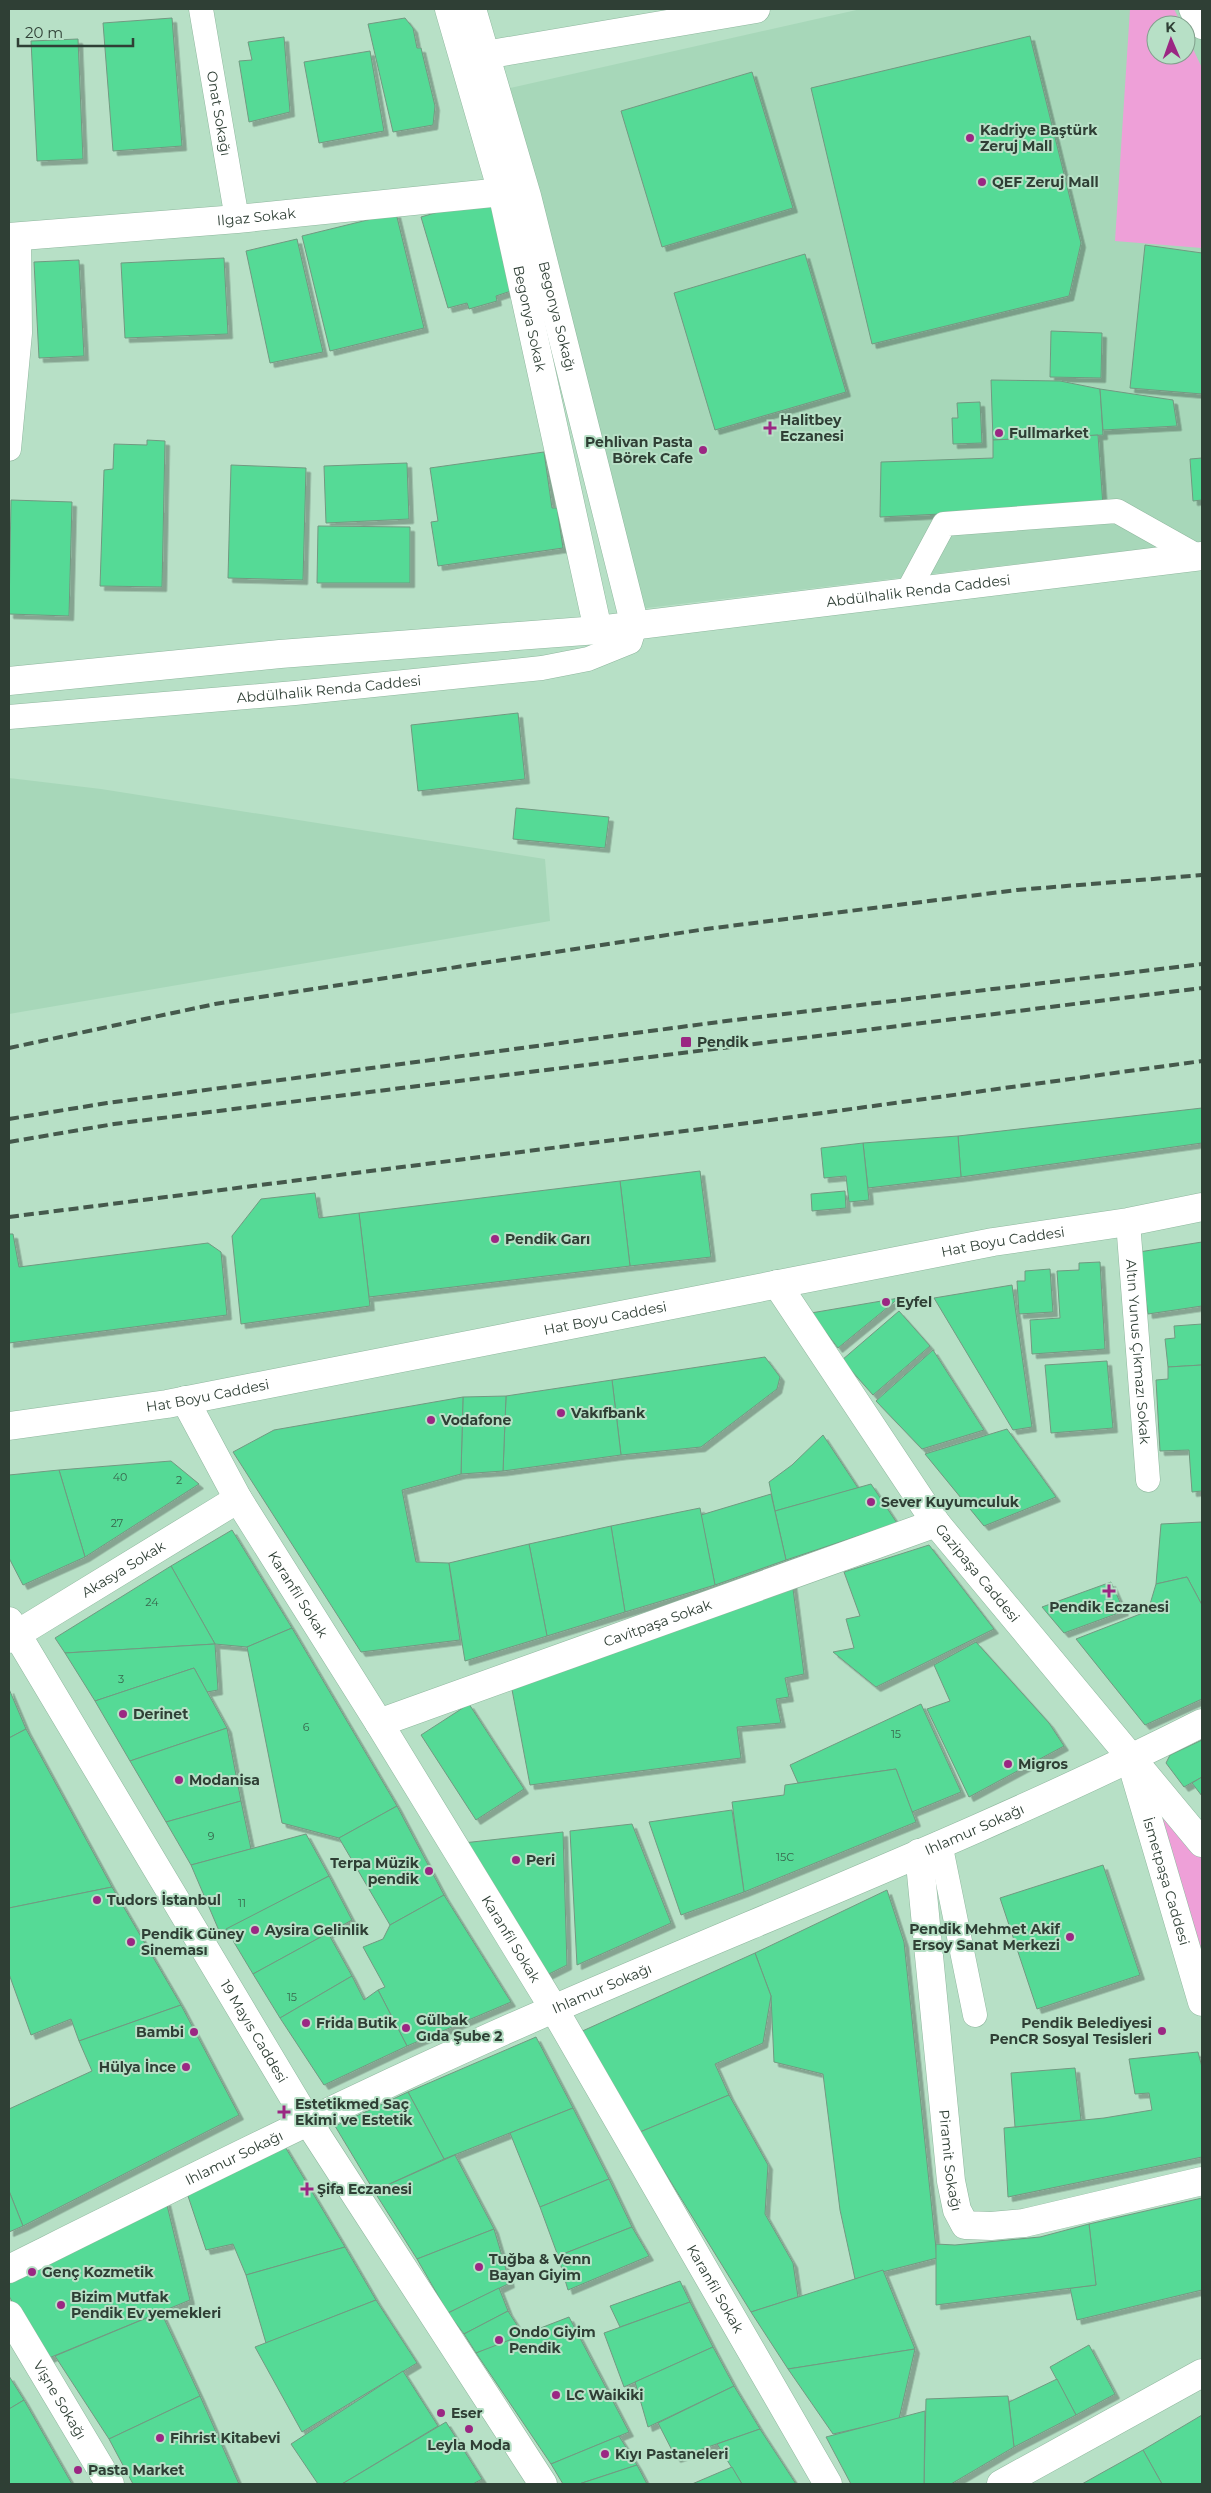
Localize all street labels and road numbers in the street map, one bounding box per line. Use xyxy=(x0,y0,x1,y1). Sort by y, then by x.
street label: Onat Sokağı xyxy=(203,70,235,157)
street label: Ilgaz Sokak xyxy=(216,204,297,230)
street label: Begonya Sokağı xyxy=(535,259,580,373)
street label: Begonya Sokak xyxy=(509,264,550,374)
street label: Abdülhalik Renda Caddesi xyxy=(825,571,1011,611)
street label: Abdülhalik Renda Caddesi xyxy=(236,671,422,707)
street label: Hat Boyu Caddesi xyxy=(939,1223,1066,1261)
street label: Altın Yunus Çıkmazı Sokak xyxy=(1122,1258,1154,1445)
street label: Hat Boyu Caddesi xyxy=(542,1297,668,1339)
street label: Hat Boyu Caddesi xyxy=(145,1375,271,1416)
street label: Gazipaşa Caddesi xyxy=(931,1520,1024,1626)
street label: Akasya Sokak xyxy=(78,1536,169,1602)
street label: Karanfil Sokak xyxy=(264,1548,332,1642)
street label: Cavitpaşa Sokak xyxy=(601,1595,715,1651)
street label: Ihlamur Sokağı xyxy=(922,1800,1027,1859)
street label: İsmetpaşa Caddesi xyxy=(1139,1815,1194,1947)
street label: Karanfil Sokak xyxy=(478,1892,545,1986)
street label: Ihlamur Sokağı xyxy=(549,1959,654,2018)
street label: 19 Mayıs Caddesi xyxy=(216,1977,292,2086)
street label: Piramit Sokağı xyxy=(935,2109,966,2213)
street label: Ihlamur Sokağı xyxy=(182,2126,286,2189)
street label: Karanfil Sokak xyxy=(683,2241,748,2337)
street label: Vişne Sokağı xyxy=(29,2357,90,2443)

